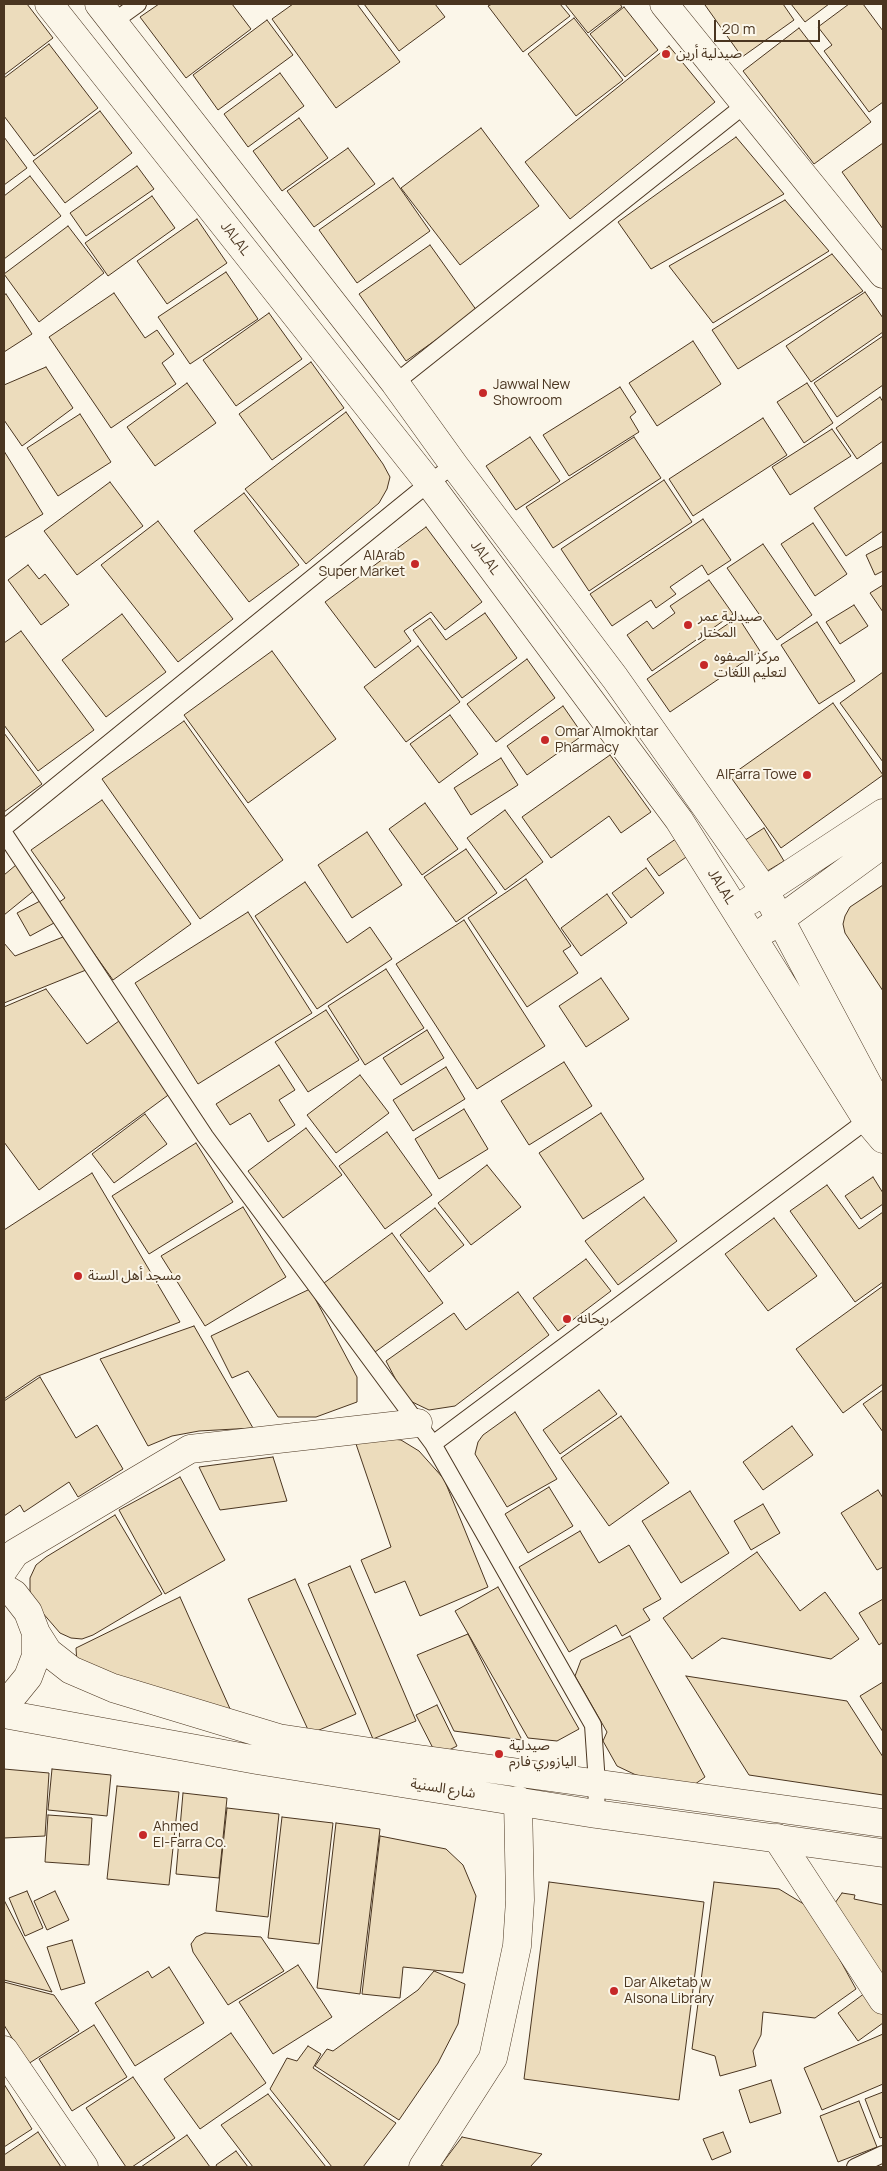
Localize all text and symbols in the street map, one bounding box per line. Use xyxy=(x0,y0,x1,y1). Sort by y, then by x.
scale bar xyxy=(717,10,823,42)
text: 20 m xyxy=(722,18,755,39)
place label: صيدلية أرين xyxy=(676,46,742,62)
marker: صيدلية أرين xyxy=(660,48,672,60)
street label: JALAL xyxy=(217,219,253,259)
place label: Jawwal New Showroom xyxy=(493,377,570,410)
marker: Jawwal New Showroom xyxy=(477,387,489,399)
street label: JALAL xyxy=(467,538,503,578)
place label: AlArab Super Market xyxy=(319,548,405,580)
marker: AlArab Super Market xyxy=(409,558,421,570)
place label: صيدلية عمر المختار xyxy=(698,609,762,642)
marker: صيدلية عمر المختار xyxy=(682,619,694,631)
place label: مركز الصفوه لتعليم اللغات xyxy=(714,649,787,682)
marker: مركز الصفوه لتعليم اللغات xyxy=(698,659,710,671)
place label: Omar Almokhtar Pharmacy xyxy=(555,724,659,756)
marker: Omar Almokhtar Pharmacy xyxy=(539,734,551,746)
place label: AlFarra Towe xyxy=(716,767,797,783)
marker: AlFarra Towe xyxy=(801,769,813,781)
street label: JALAL xyxy=(704,866,738,908)
place label: مسجد أهل السنة xyxy=(88,1268,181,1284)
marker: مسجد أهل السنة xyxy=(72,1270,84,1282)
place label: ريحانه xyxy=(577,1311,609,1327)
marker: ريحانه xyxy=(561,1313,573,1325)
place label: صيدلية اليازوري فارم xyxy=(509,1738,577,1770)
marker: صيدلية اليازوري فارم xyxy=(493,1748,505,1760)
street label: شارع السنية xyxy=(409,1776,477,1802)
place label: Ahmed El-Farra Co. xyxy=(153,1819,227,1851)
marker: Ahmed El-Farra Co. xyxy=(137,1829,149,1841)
place label: Dar Alketab w Alsona Library xyxy=(624,1975,714,2008)
marker: Dar Alketab w Alsona Library xyxy=(608,1985,620,1997)

